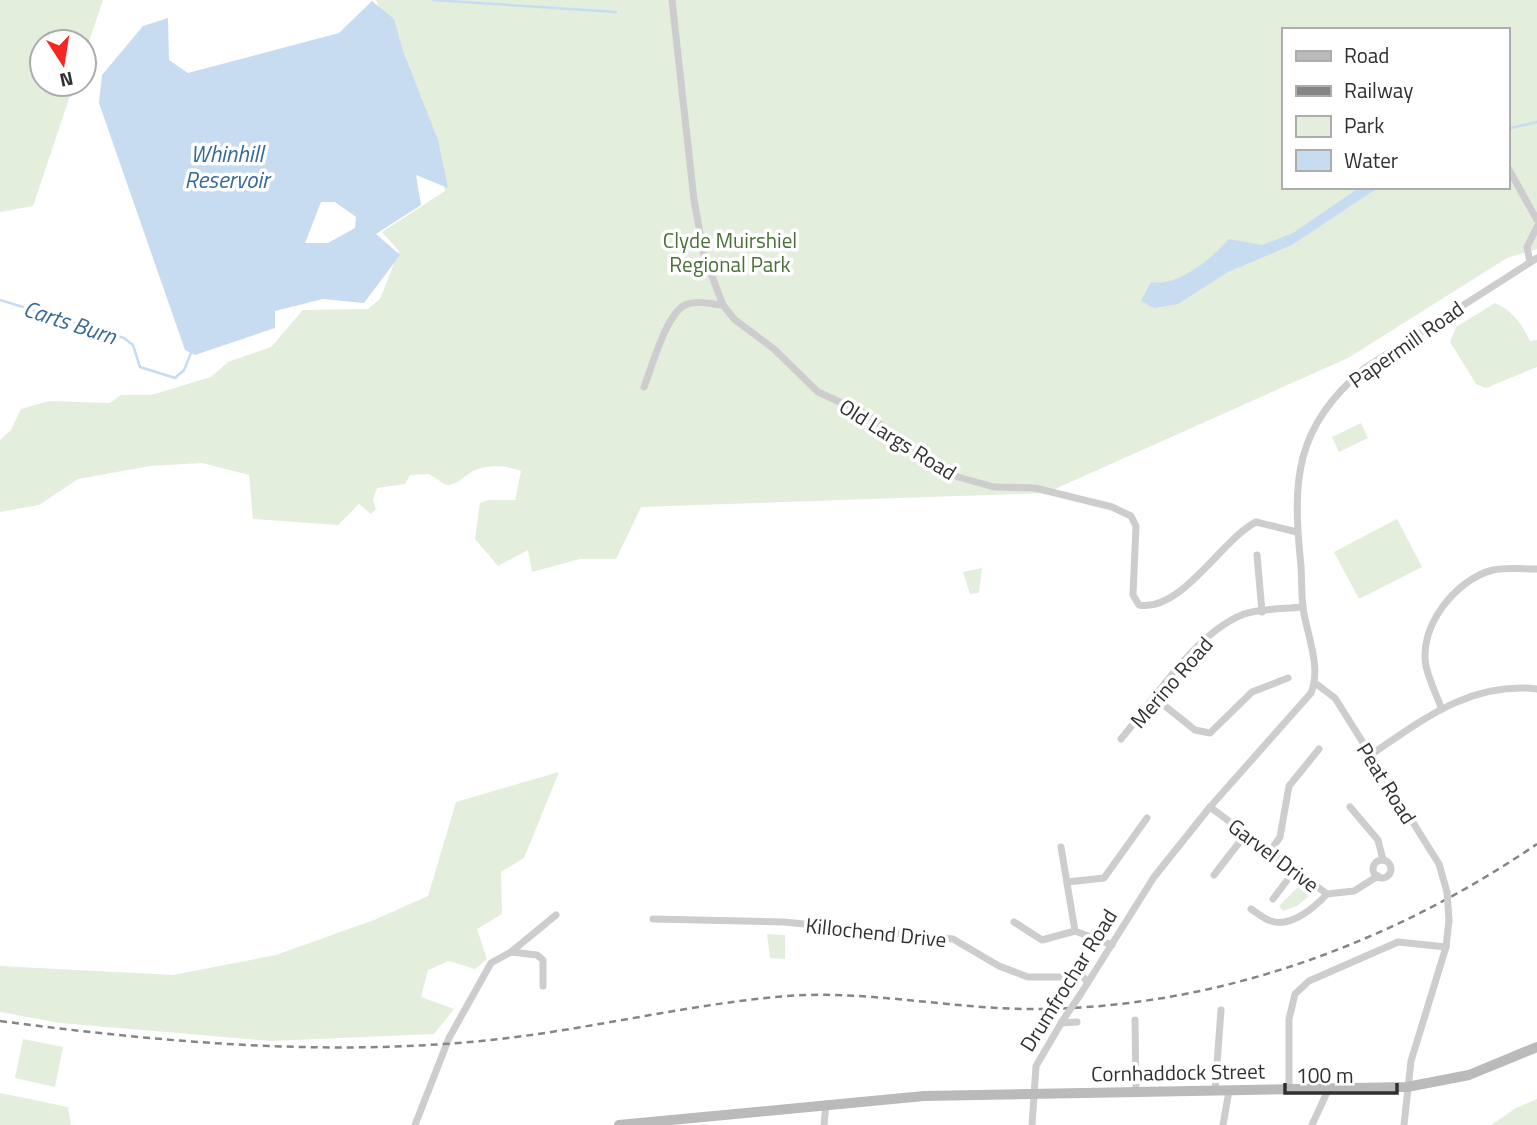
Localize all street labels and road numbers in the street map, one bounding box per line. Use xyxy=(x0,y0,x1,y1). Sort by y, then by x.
street label: Papermill Road xyxy=(1342,293,1470,395)
street label: Old Largs Road xyxy=(833,390,963,488)
street label: Merino Road xyxy=(1122,629,1220,735)
street label: Peat Road xyxy=(1349,736,1425,830)
street label: Garvel Drive xyxy=(1222,810,1326,900)
street label: Drumfrochar Road xyxy=(1011,902,1125,1058)
street label: Killochend Drive xyxy=(804,909,948,955)
street label: Cornhaddock Street xyxy=(1091,1054,1266,1090)

